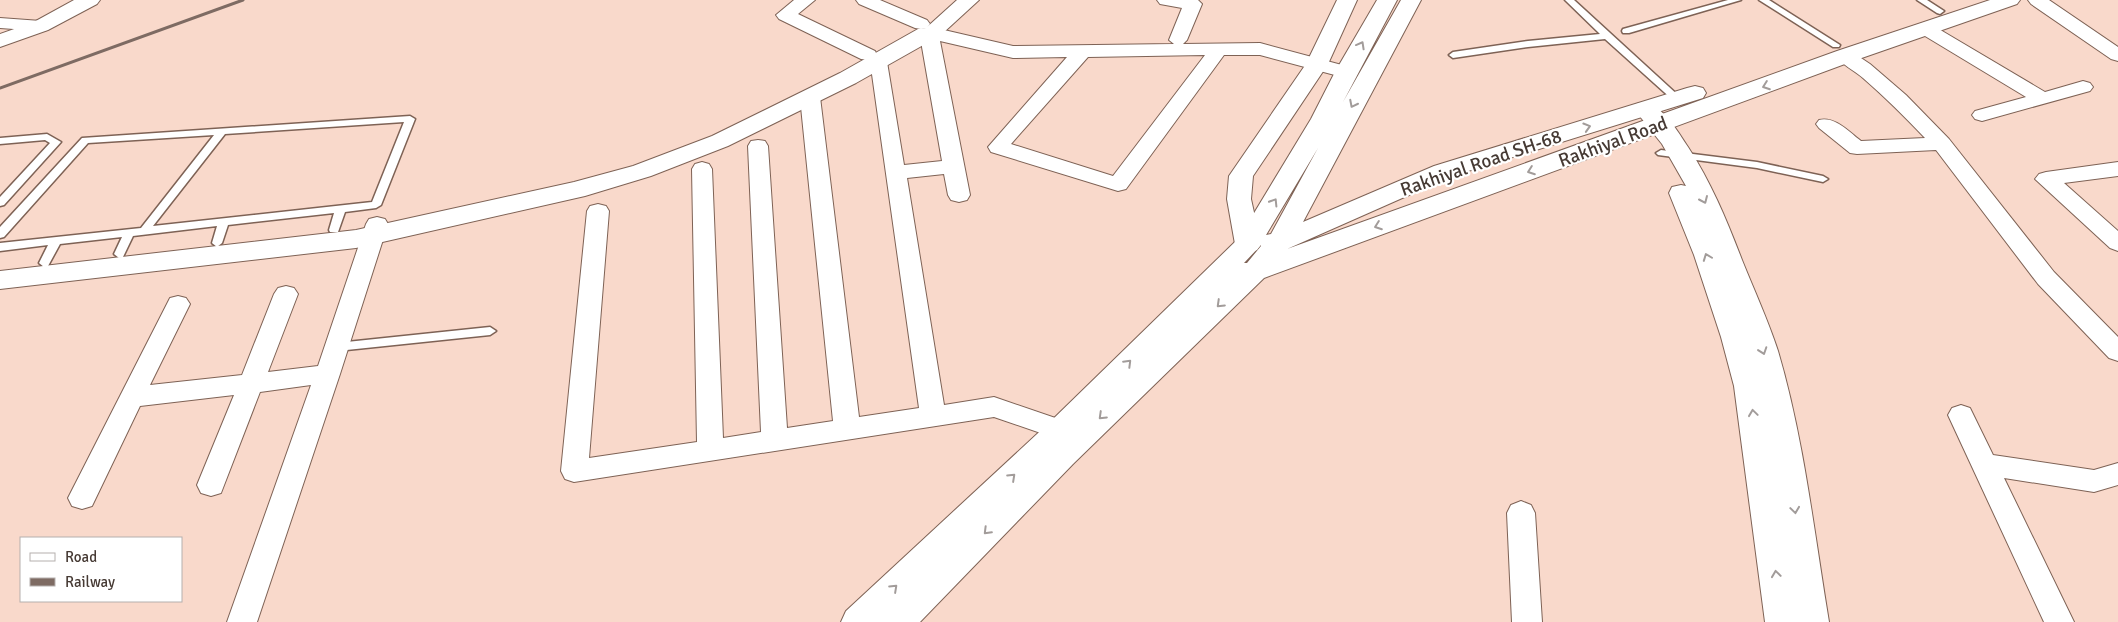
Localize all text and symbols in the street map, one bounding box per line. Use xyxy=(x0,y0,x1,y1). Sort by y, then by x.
one-way arrow xyxy=(1355,42,1365,51)
one-way arrow xyxy=(1762,80,1771,90)
one-way arrow xyxy=(1349,99,1359,108)
street label: Rakhiyal Road xyxy=(1555,111,1671,173)
one-way arrow xyxy=(1582,123,1590,133)
street label: Rakhiyal Road SH-68 xyxy=(1397,124,1565,202)
one-way arrow xyxy=(1527,165,1536,175)
one-way arrow xyxy=(1698,195,1709,204)
one-way arrow xyxy=(1267,199,1277,208)
one-way arrow xyxy=(1374,220,1383,230)
one-way arrow xyxy=(1703,253,1714,262)
one-way arrow xyxy=(1217,298,1226,307)
one-way arrow xyxy=(1758,347,1768,355)
one-way arrow xyxy=(1122,360,1131,369)
one-way arrow xyxy=(1748,409,1759,417)
one-way arrow xyxy=(1099,410,1108,419)
one-way arrow xyxy=(1006,474,1015,483)
one-way arrow xyxy=(1789,507,1800,515)
one-way arrow xyxy=(984,525,993,534)
legend xyxy=(20,537,182,602)
text: Road xyxy=(65,548,97,566)
one-way arrow xyxy=(1771,569,1781,578)
text: Railway xyxy=(65,573,115,591)
one-way arrow xyxy=(888,585,897,594)

